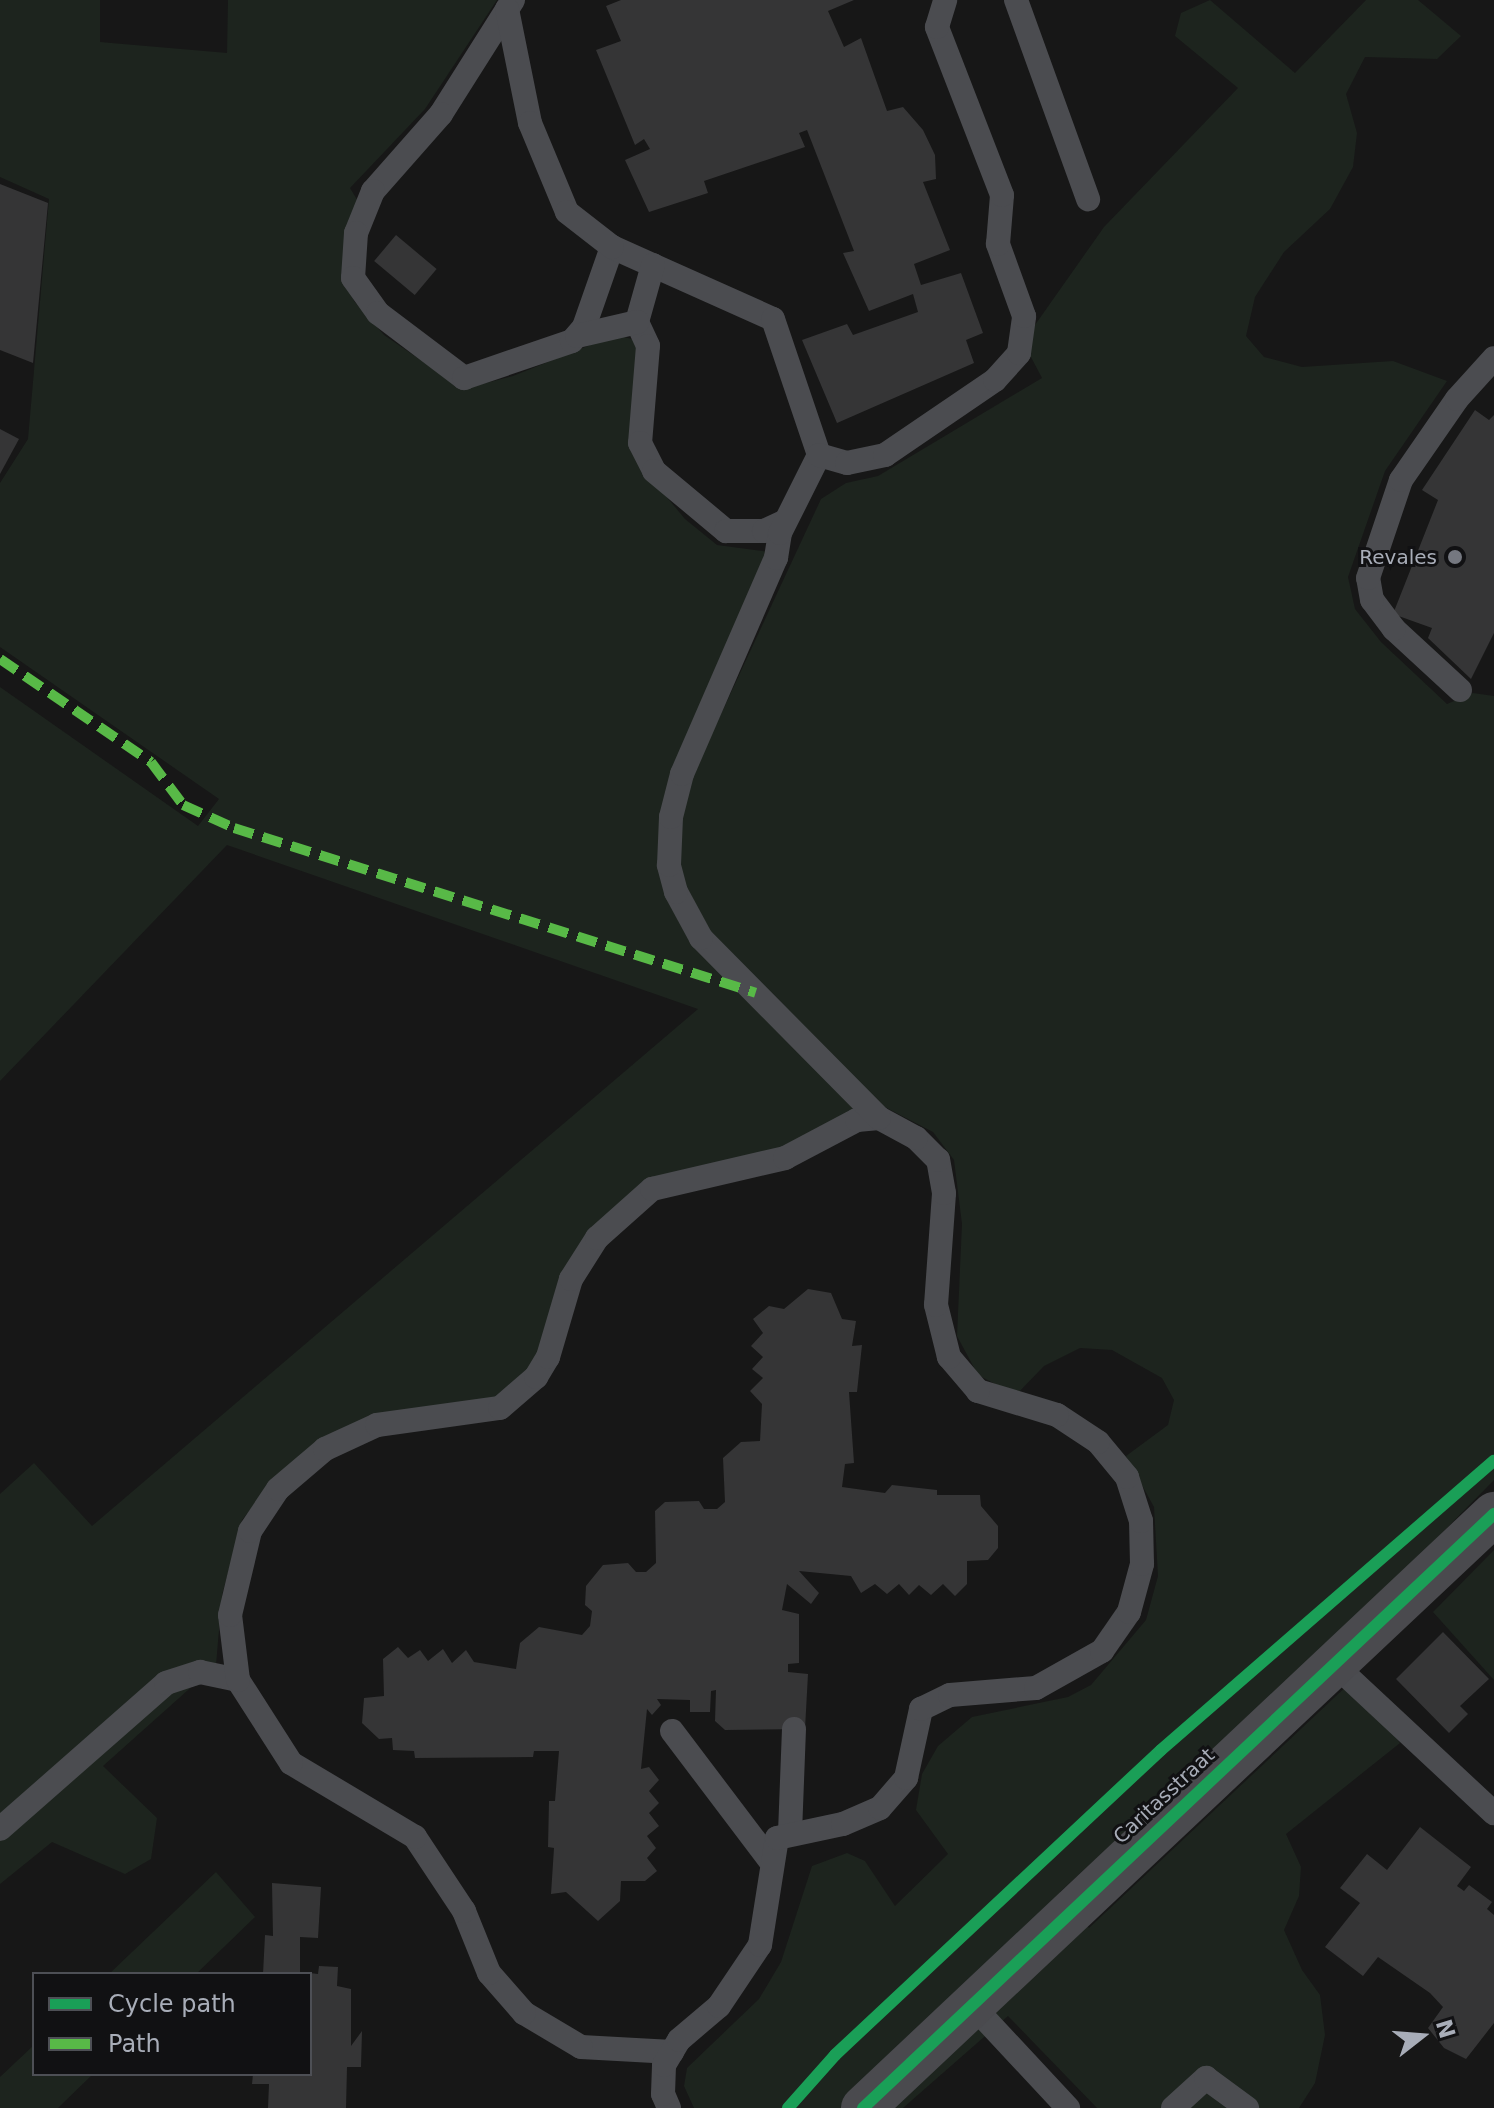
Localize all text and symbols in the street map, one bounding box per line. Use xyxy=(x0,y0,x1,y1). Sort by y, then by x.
place label: Revales xyxy=(1359,545,1437,569)
marker: Revales xyxy=(1444,546,1466,568)
street label: Caritasstraat xyxy=(1109,1743,1219,1849)
legend xyxy=(32,1972,312,2076)
text: Cycle path xyxy=(108,1990,236,2018)
north arrow xyxy=(1382,1996,1462,2076)
text: N xyxy=(1431,2016,1460,2041)
text: Path xyxy=(108,2030,161,2058)

